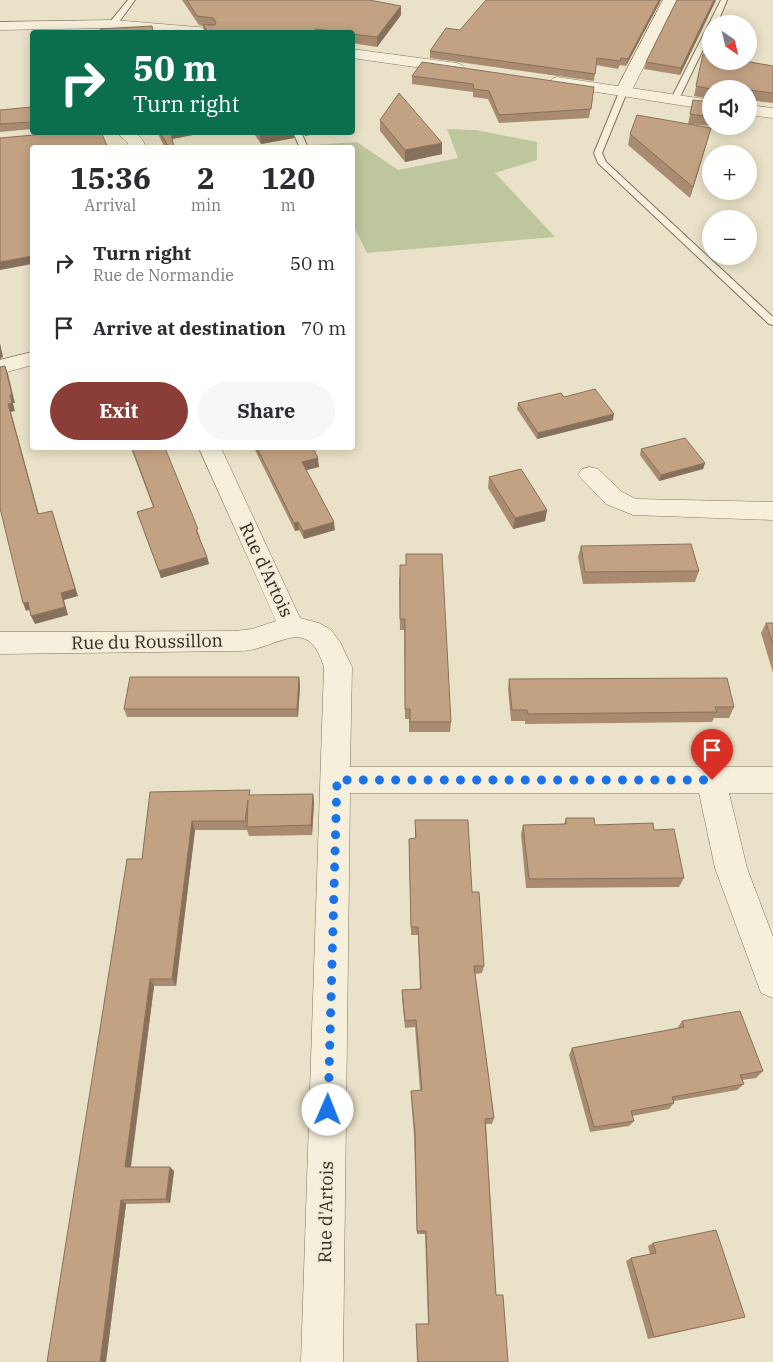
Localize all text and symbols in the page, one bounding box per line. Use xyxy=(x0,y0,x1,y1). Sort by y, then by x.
north arrow xyxy=(702,15,758,70)
map controls xyxy=(702,15,757,265)
text: 50 m xyxy=(133,45,217,91)
icon: right xyxy=(50,50,115,115)
button: sound xyxy=(702,80,757,135)
text: Turn right xyxy=(133,89,240,118)
button: + xyxy=(702,145,757,200)
text: 15:36 xyxy=(70,158,151,197)
text: 2 xyxy=(197,158,215,197)
text: 120 xyxy=(261,158,315,197)
text: Arrival xyxy=(84,195,136,215)
text: min xyxy=(191,195,221,215)
text: m xyxy=(281,195,296,215)
button: − xyxy=(702,210,757,265)
text: Turn right xyxy=(93,241,191,265)
icon: right xyxy=(50,249,78,277)
text: 50 m xyxy=(290,251,335,275)
text: Rue de Normandie xyxy=(93,265,234,285)
icon: arrive xyxy=(50,314,78,342)
text: Arrive at destination xyxy=(93,316,286,340)
text: 70 m xyxy=(301,316,346,340)
button: Exit xyxy=(50,382,188,440)
button: Share xyxy=(198,382,335,440)
street label: Rue d'Artois xyxy=(234,519,298,621)
street label: Rue du Roussillon xyxy=(71,629,223,654)
pin xyxy=(691,729,733,780)
icon: arrive xyxy=(698,736,726,764)
position arrow xyxy=(301,1083,353,1135)
street label: Rue d'Artois xyxy=(313,1161,338,1263)

